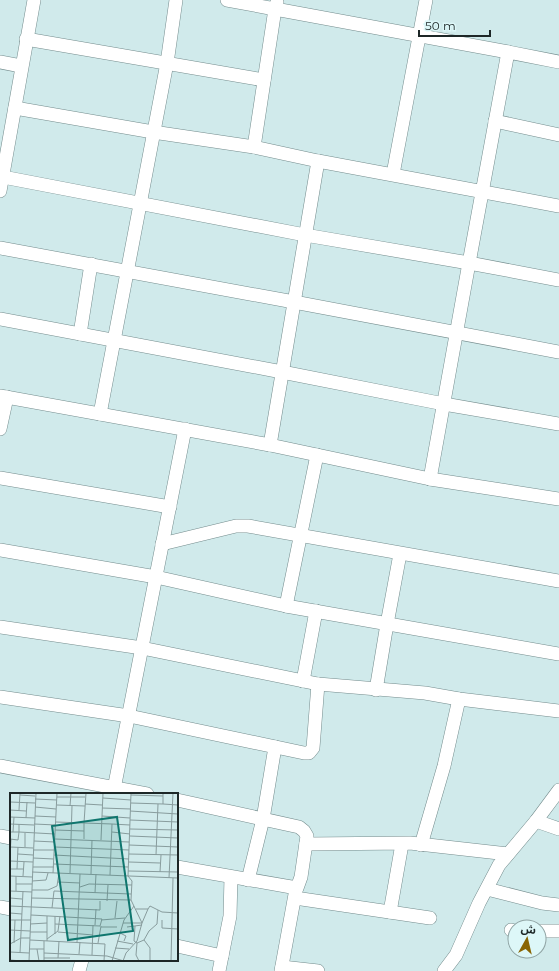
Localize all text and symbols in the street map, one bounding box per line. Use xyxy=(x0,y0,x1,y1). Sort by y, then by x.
scale bar xyxy=(419,12,490,38)
text: 50 m xyxy=(425,18,456,33)
inset map xyxy=(10,793,178,961)
north arrow xyxy=(507,919,547,959)
text: ش xyxy=(520,921,537,937)

